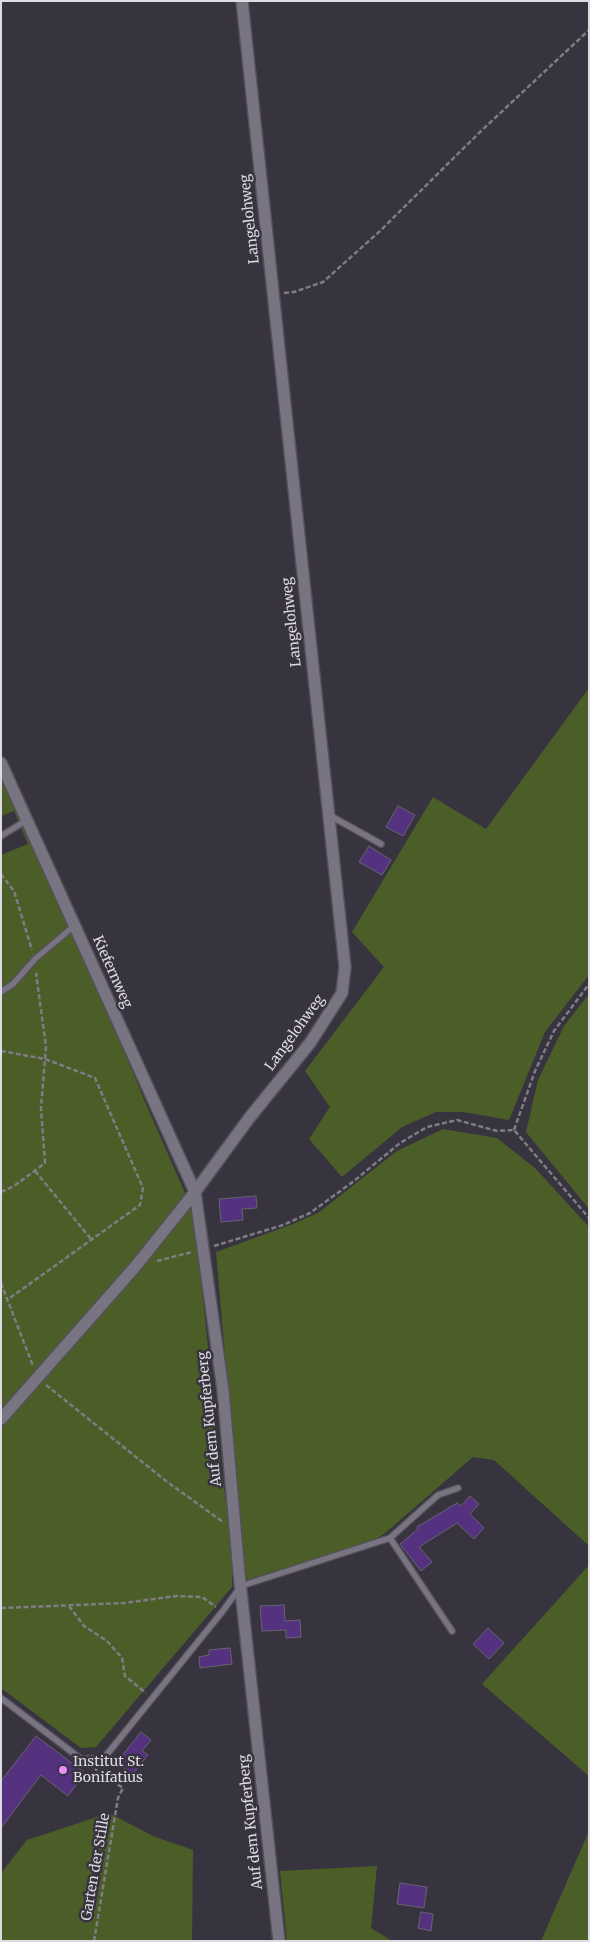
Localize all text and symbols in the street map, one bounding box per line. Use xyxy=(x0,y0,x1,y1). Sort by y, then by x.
street label: Langelohweg xyxy=(237,173,263,265)
street label: Langelohweg xyxy=(279,576,305,668)
street label: Kiefernweg xyxy=(89,933,135,1011)
street label: Langelohweg xyxy=(262,992,328,1074)
street label: Auf dem Kupferberg xyxy=(195,1351,225,1487)
place label: Institut St. Bonifatius xyxy=(73,1754,144,1786)
street label: Auf dem Kupferberg xyxy=(236,1754,266,1890)
marker: Institut St. Bonifatius xyxy=(57,1764,69,1776)
street label: Garten der Stille xyxy=(78,1812,114,1922)

